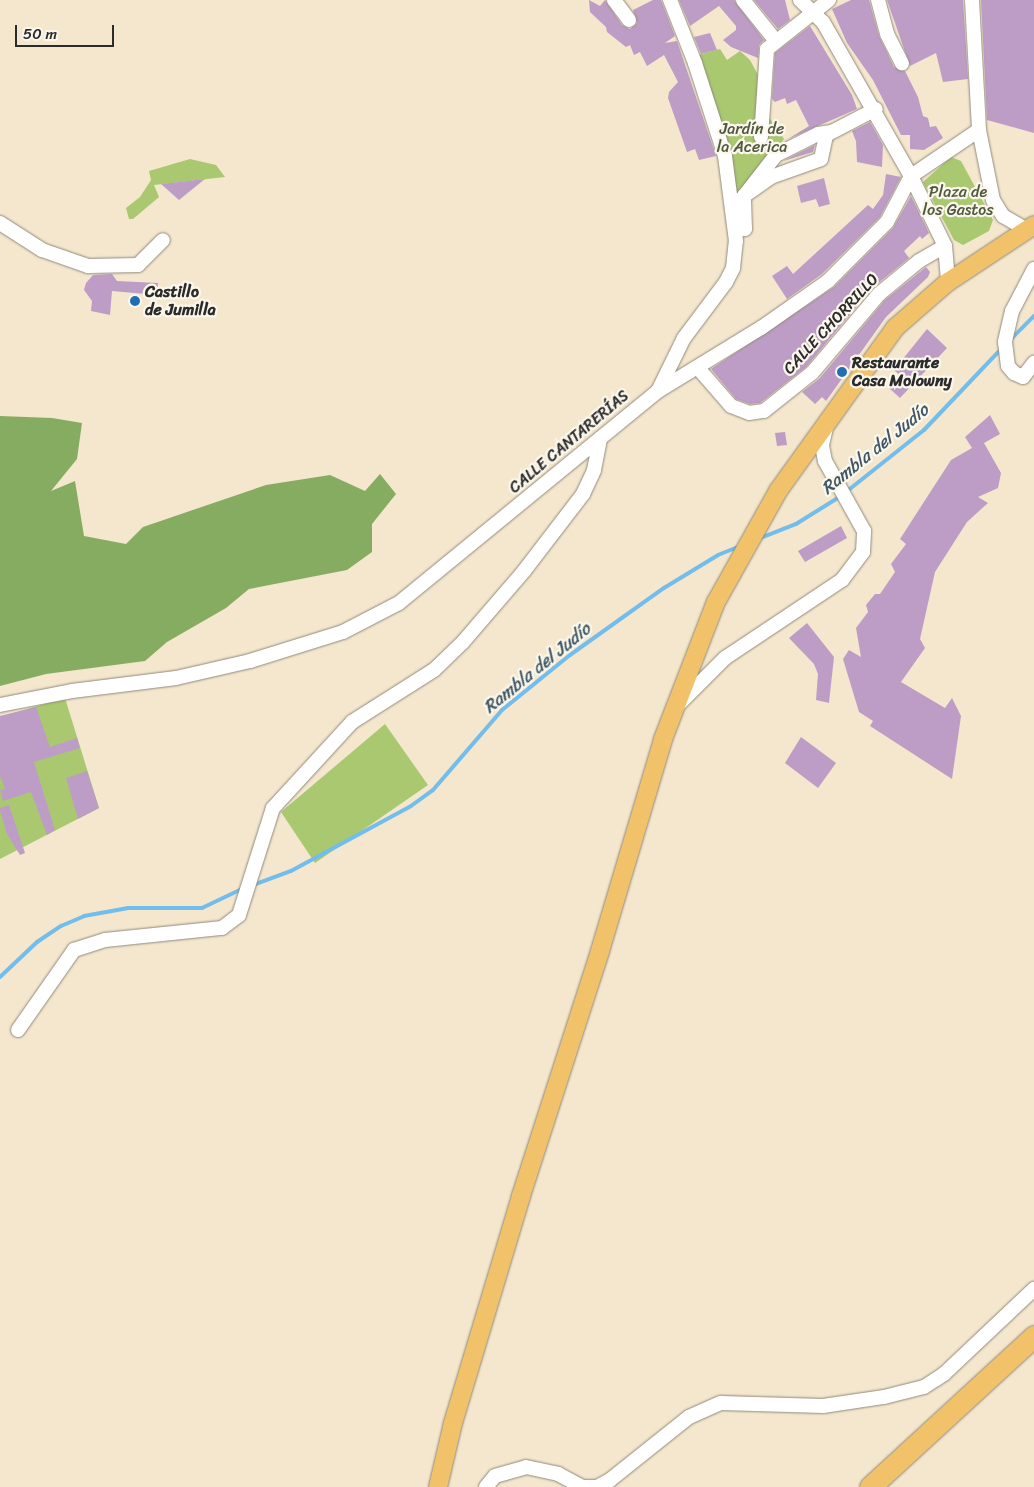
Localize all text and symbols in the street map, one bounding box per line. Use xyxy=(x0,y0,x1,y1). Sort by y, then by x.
scale bar xyxy=(18,15,116,47)
text: 50 m xyxy=(23,21,57,47)
park label: Jardín de la Acerica xyxy=(717,119,787,157)
park label: Plaza de los Gastos xyxy=(922,182,994,220)
street label: CALLE CHORRILLO xyxy=(780,270,882,378)
place label: Castillo de Jumilla xyxy=(145,282,216,320)
marker: Castillo de Jumilla xyxy=(129,295,141,307)
place label: Restaurante Casa Molowny xyxy=(852,353,951,391)
marker: Restaurante Casa Molowny xyxy=(836,366,848,378)
street label: CALLE CANTARERÍAS xyxy=(505,386,633,498)
water label: Rambla del Judío xyxy=(817,399,933,499)
water label: Rambla del Judío xyxy=(479,618,595,718)

